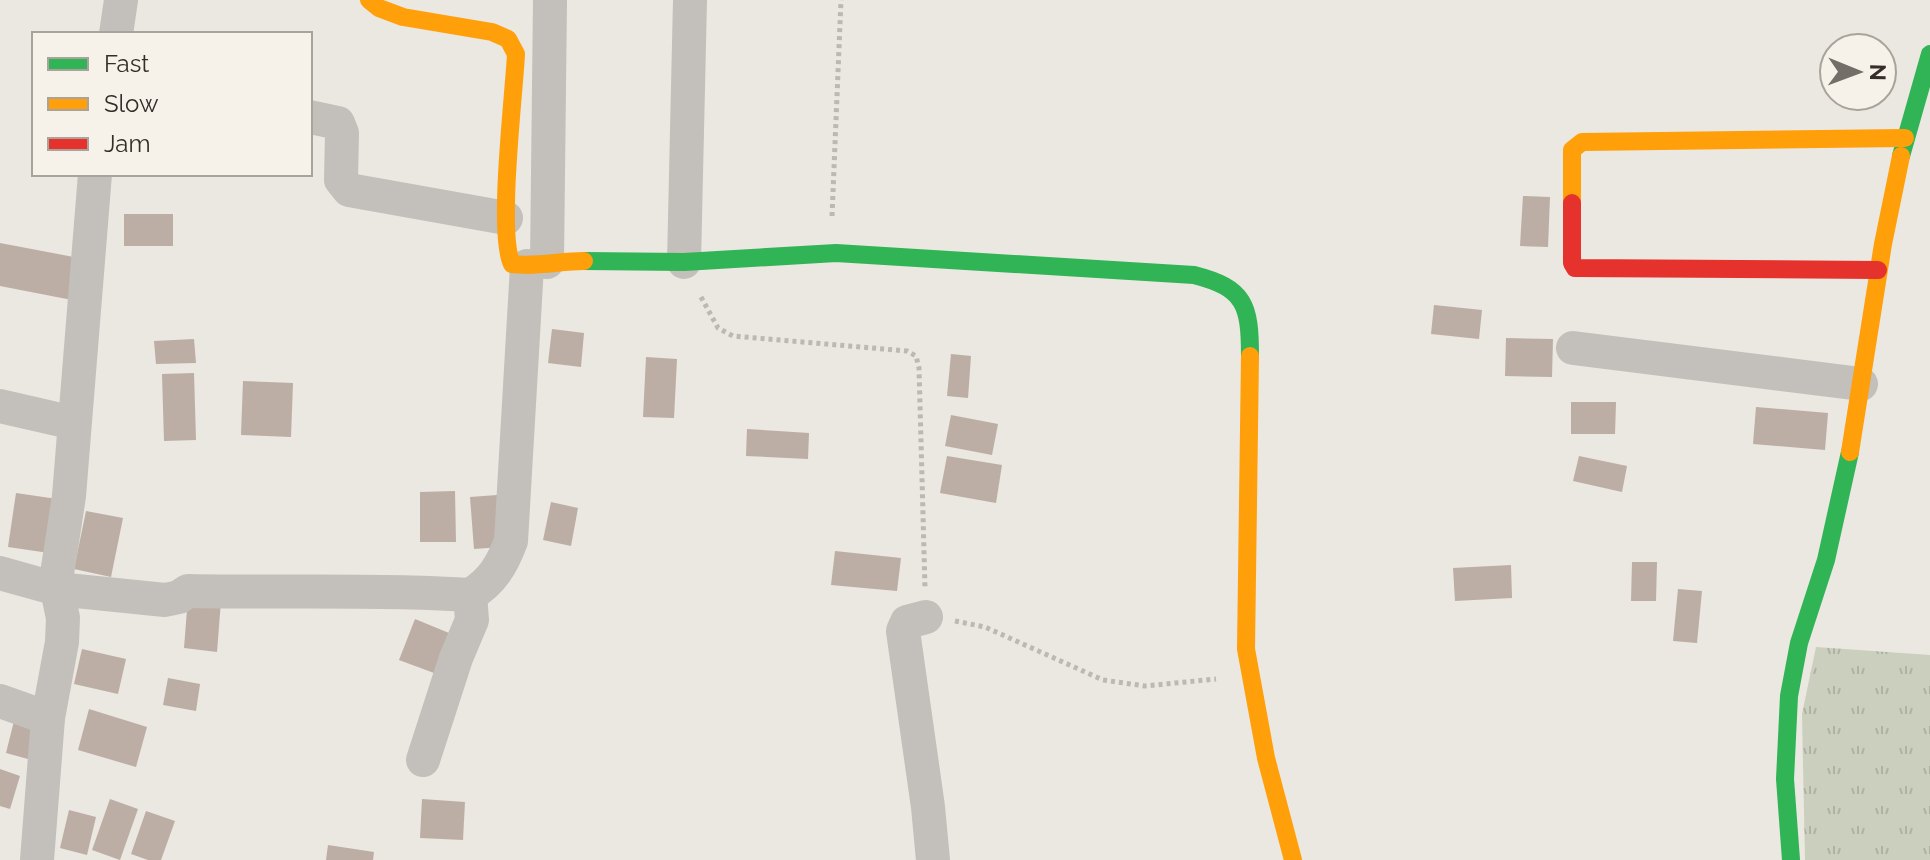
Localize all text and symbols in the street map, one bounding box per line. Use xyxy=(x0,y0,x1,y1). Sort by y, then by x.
legend xyxy=(32,32,312,176)
north arrow xyxy=(1818,32,1898,112)
text: Fast xyxy=(104,49,149,78)
text: N xyxy=(1865,64,1891,81)
text: Slow xyxy=(104,89,159,118)
text: Jam xyxy=(104,129,150,158)

